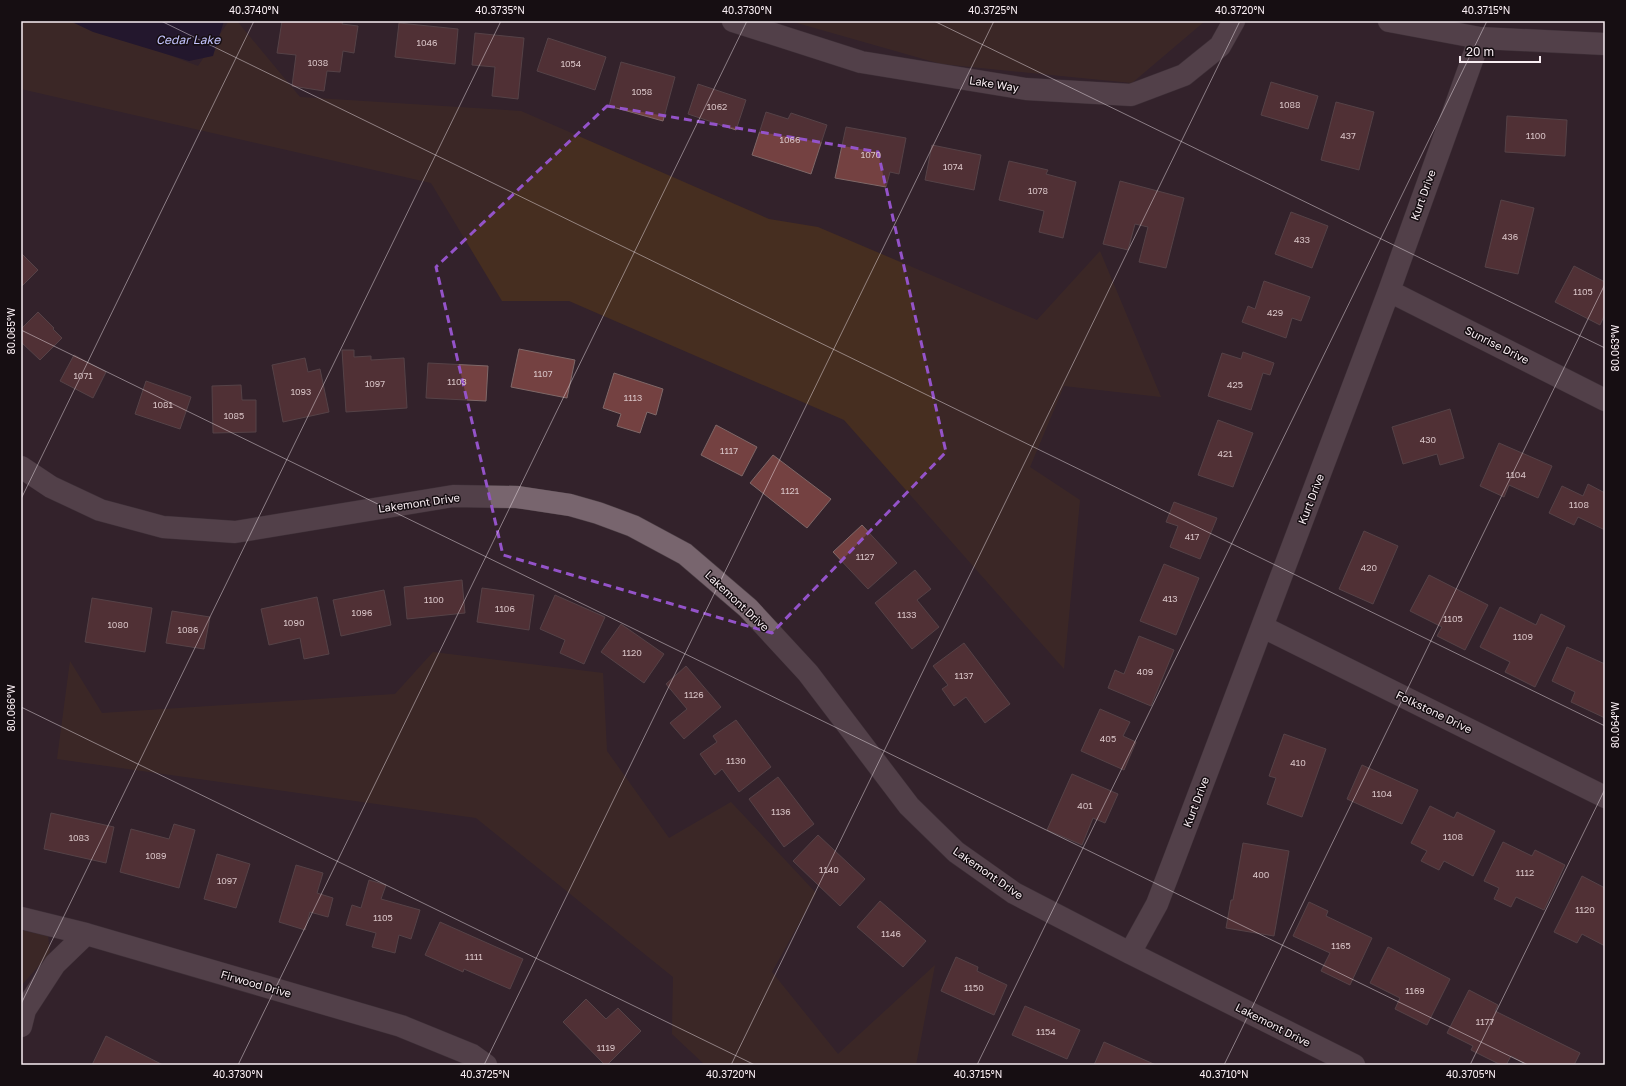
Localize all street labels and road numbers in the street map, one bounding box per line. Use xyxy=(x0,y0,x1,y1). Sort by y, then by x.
street label: Lake Way xyxy=(968,73,1020,94)
street label: Kurt Drive xyxy=(1407,168,1438,222)
street label: Sunrise Drive xyxy=(1463,323,1531,366)
street label: Kurt Drive xyxy=(1295,472,1326,526)
street label: Lakemont Drive xyxy=(377,490,461,515)
street label: Lakemont Drive xyxy=(703,568,772,633)
street label: Folkstone Drive xyxy=(1394,688,1474,736)
street label: Kurt Drive xyxy=(1180,775,1211,829)
street label: Lakemont Drive xyxy=(951,844,1026,902)
street label: Firwood Drive xyxy=(219,967,293,1000)
street label: Lakemont Drive xyxy=(1234,1000,1313,1049)

